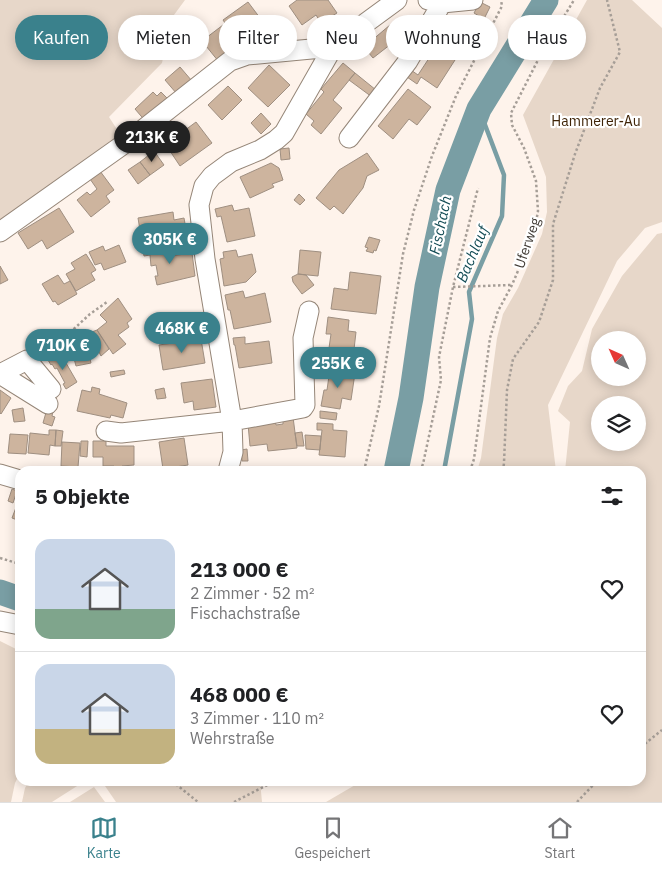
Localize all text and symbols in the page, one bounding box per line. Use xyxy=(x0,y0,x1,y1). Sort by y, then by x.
chip: Kaufen xyxy=(15,15,108,60)
chip: Mieten xyxy=(118,15,209,60)
chip: Filter xyxy=(219,15,297,60)
chip: Neu xyxy=(307,15,376,60)
chip: Wohnung xyxy=(386,15,498,60)
chip: Haus xyxy=(508,15,586,60)
park label: Hammerer-Au xyxy=(551,112,641,130)
pin: 213K € xyxy=(111,120,193,163)
text: 213K € xyxy=(125,127,179,147)
water label: Fischach xyxy=(425,194,455,256)
street label: Uferweg xyxy=(510,215,544,271)
pin: 305K € xyxy=(129,222,211,265)
water label: Bachlauf xyxy=(452,222,493,285)
text: 305K € xyxy=(143,229,197,249)
pin: 468K € xyxy=(141,312,223,354)
text: 468K € xyxy=(155,318,209,338)
pin: 710K € xyxy=(22,328,104,371)
north arrow xyxy=(591,331,646,386)
map controls xyxy=(591,331,646,451)
text: 710K € xyxy=(36,335,90,355)
pin: 255K € xyxy=(297,346,379,389)
text: 255K € xyxy=(311,353,365,373)
button: layers xyxy=(591,396,646,451)
text: 5 Objekte xyxy=(35,482,130,510)
icon: filters xyxy=(598,482,626,510)
text: 213 000 € xyxy=(190,555,289,583)
icon: home xyxy=(75,559,135,619)
icon: heart xyxy=(598,575,626,603)
text: 2 Zimmer · 52 m² xyxy=(190,583,315,603)
text: Fischachstraße xyxy=(190,603,300,623)
text: 468 000 € xyxy=(190,680,289,708)
icon: home xyxy=(75,684,135,744)
icon: heart xyxy=(598,700,626,728)
text: 3 Zimmer · 110 m² xyxy=(190,708,324,728)
text: Wehrstraße xyxy=(190,728,274,748)
tab: Karte xyxy=(87,814,121,862)
tab: Gespeichert xyxy=(294,814,371,862)
tab: Start xyxy=(544,814,575,862)

